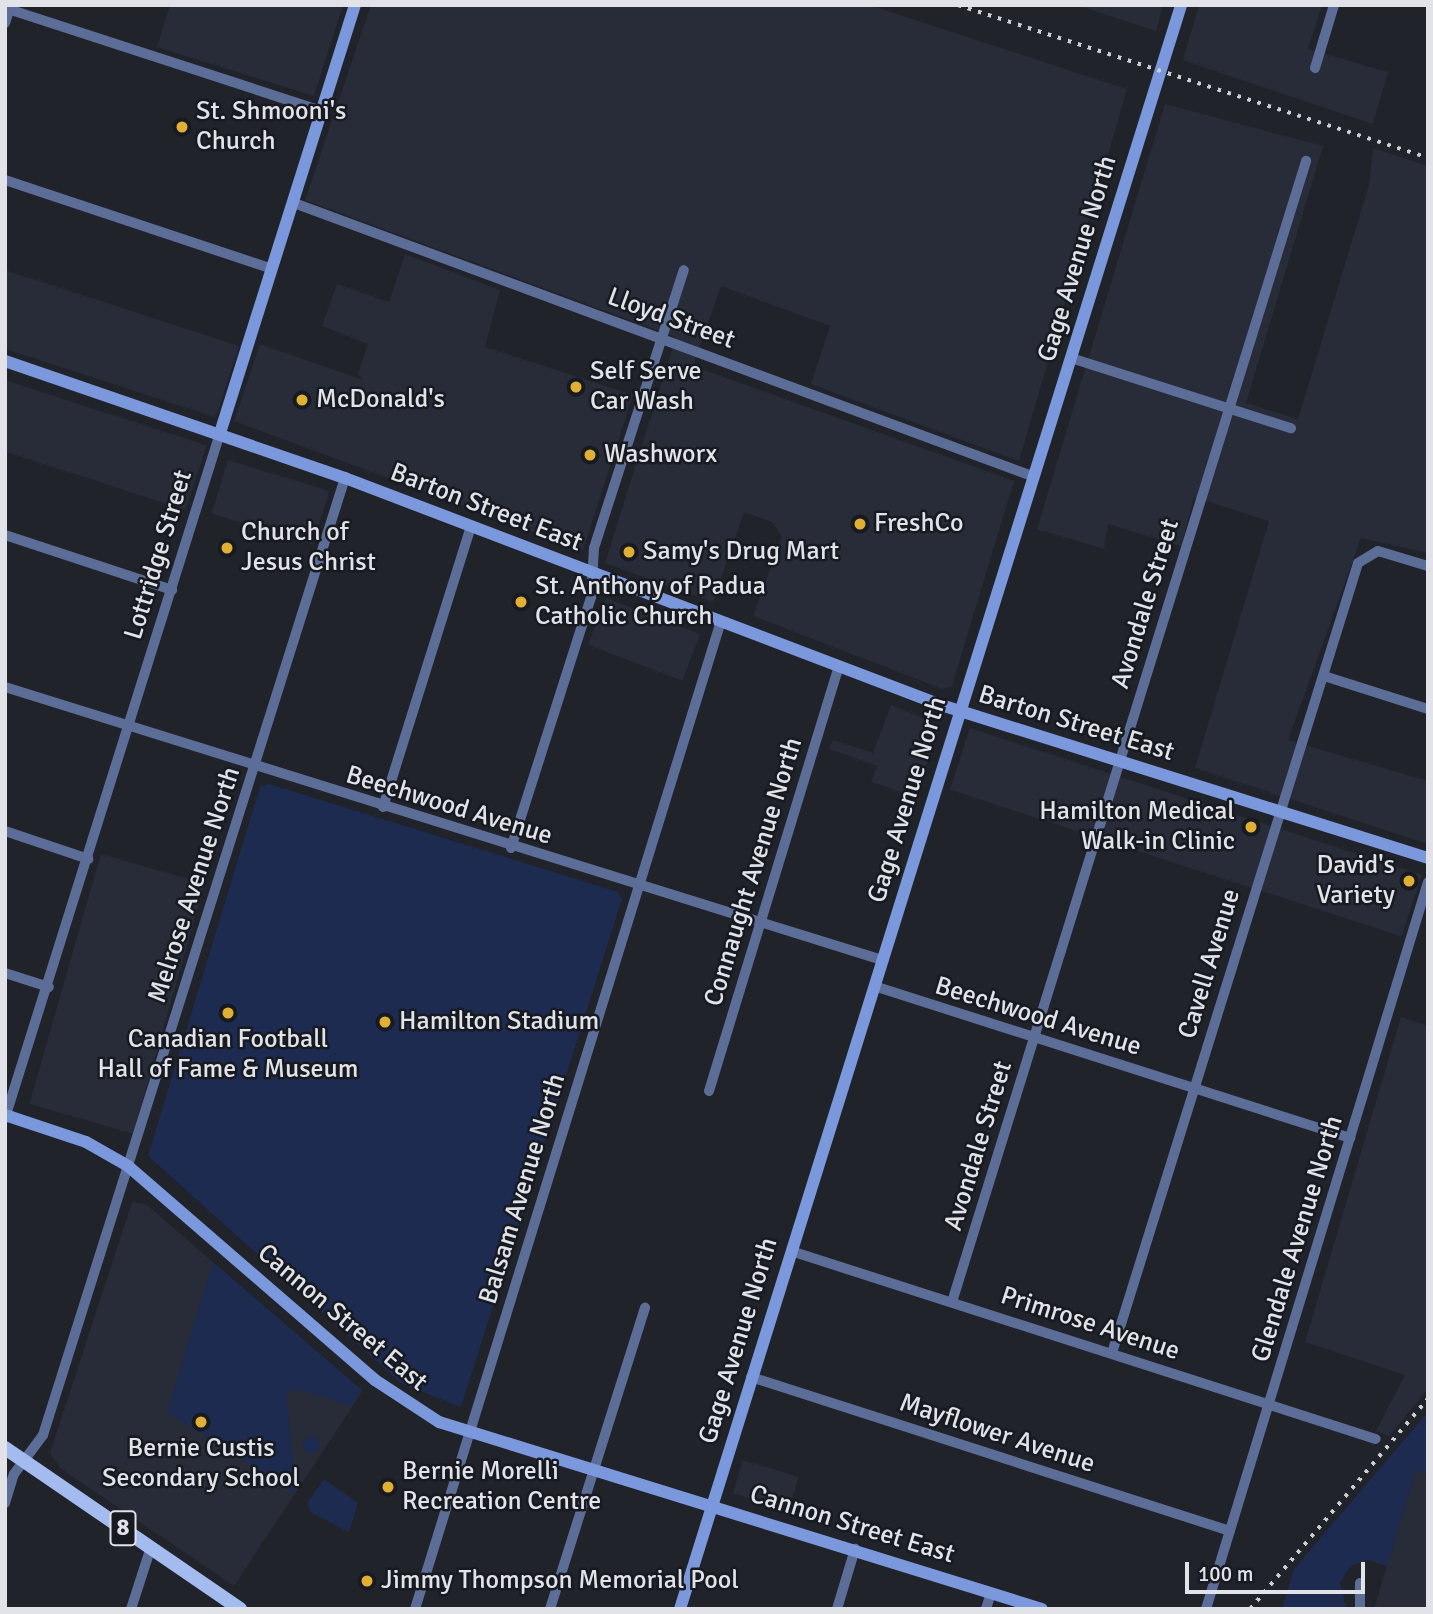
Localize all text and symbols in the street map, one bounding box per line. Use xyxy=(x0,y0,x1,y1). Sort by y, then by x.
place label: St. Shmooni's Church xyxy=(196,96,346,158)
marker: St. Shmooni's Church xyxy=(174,119,190,135)
street label: Gage Avenue North xyxy=(1032,152,1124,366)
street label: Lloyd Street xyxy=(603,282,739,356)
place label: Self Serve Car Wash xyxy=(590,356,702,418)
marker: Self Serve Car Wash xyxy=(568,379,584,395)
place label: McDonald's xyxy=(316,384,445,416)
marker: McDonald's xyxy=(294,392,310,408)
place label: Washworx xyxy=(604,439,717,471)
marker: Washworx xyxy=(582,447,598,463)
street label: Barton Street East xyxy=(386,457,586,559)
street label: Lottridge Street xyxy=(118,467,200,643)
place label: FreshCo xyxy=(874,508,964,540)
marker: FreshCo xyxy=(852,516,868,532)
street label: Avondale Street xyxy=(1105,516,1187,692)
place label: Church of Jesus Christ xyxy=(241,517,376,578)
place label: Samy's Drug Mart xyxy=(643,536,839,568)
marker: Church of Jesus Christ xyxy=(219,540,235,556)
marker: Samy's Drug Mart xyxy=(621,544,637,560)
place label: St. Anthony of Padua Catholic Church xyxy=(535,571,766,632)
marker: St. Anthony of Padua Catholic Church xyxy=(513,594,529,610)
street label: Barton Street East xyxy=(974,679,1178,769)
street label: Gage Avenue North xyxy=(862,693,954,907)
street label: Connaught Avenue North xyxy=(698,734,810,1010)
street label: Beechwood Avenue xyxy=(342,760,556,852)
street label: Melrose Avenue North xyxy=(142,763,248,1007)
place label: Hamilton Medical Walk-in Clinic xyxy=(1039,796,1235,858)
marker: Hamilton Medical Walk-in Clinic xyxy=(1241,817,1261,837)
place label: David's Variety xyxy=(1316,850,1395,912)
marker: David's Variety xyxy=(1401,873,1417,889)
street label: Cavell Avenue xyxy=(1172,885,1248,1043)
street label: Beechwood Avenue xyxy=(931,971,1145,1063)
marker: Canadian Football Hall of Fame & Museum xyxy=(220,1005,236,1021)
place label: Hamilton Stadium xyxy=(399,1006,599,1038)
marker: Hamilton Stadium xyxy=(377,1014,393,1030)
place label: Canadian Football Hall of Fame & Museum xyxy=(98,1024,358,1086)
street label: Avondale Street xyxy=(938,1058,1020,1234)
street label: Balsam Avenue North xyxy=(473,1070,573,1308)
street label: Glendale Avenue North xyxy=(1246,1112,1350,1366)
street label: Gage Avenue North xyxy=(693,1234,785,1448)
street label: Cannon Street East xyxy=(251,1238,433,1398)
street label: Primrose Avenue xyxy=(997,1280,1183,1368)
street label: Mayflower Avenue xyxy=(895,1388,1099,1480)
marker: Bernie Custis Secondary School xyxy=(193,1414,209,1430)
place label: Bernie Custis Secondary School xyxy=(102,1433,300,1494)
place label: Bernie Morelli Recreation Centre xyxy=(402,1456,601,1518)
marker: Bernie Morelli Recreation Centre xyxy=(380,1479,396,1495)
street label: Cannon Street East xyxy=(746,1479,958,1571)
road number: 8 xyxy=(109,1508,137,1548)
scale bar xyxy=(1188,1548,1368,1592)
text: 100 m xyxy=(1198,1561,1253,1587)
place label: Jimmy Thompson Memorial Pool xyxy=(381,1565,739,1597)
marker: Jimmy Thompson Memorial Pool xyxy=(359,1573,375,1589)

